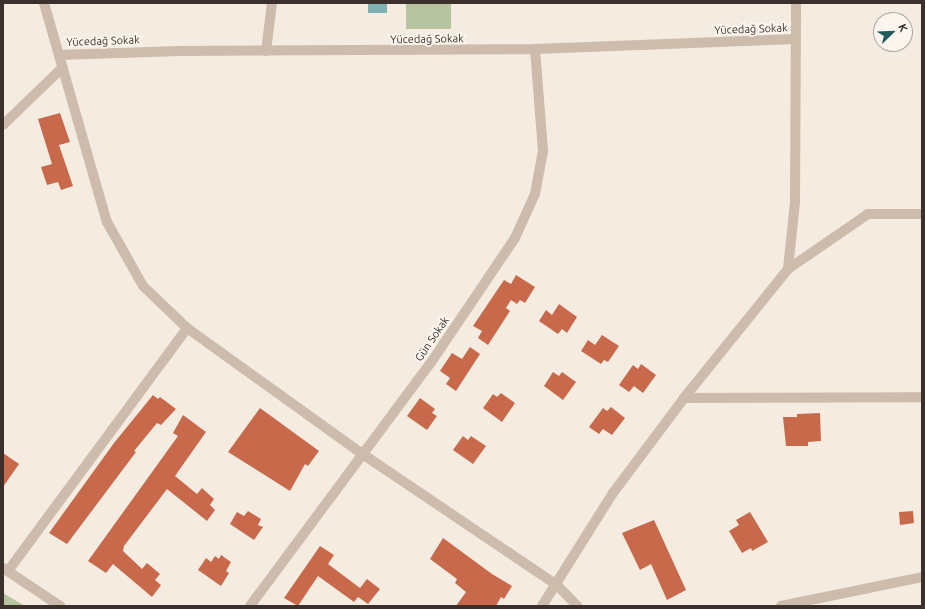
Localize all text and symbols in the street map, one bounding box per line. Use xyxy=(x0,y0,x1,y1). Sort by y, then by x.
north arrow xyxy=(873,12,913,52)
street label: Yücedağ Sokak xyxy=(714,21,788,37)
text: K xyxy=(896,22,910,33)
street label: Yücedağ Sokak xyxy=(390,32,464,46)
street label: Yücedağ Sokak xyxy=(66,33,140,49)
street label: Gün Sokak xyxy=(412,314,452,364)

